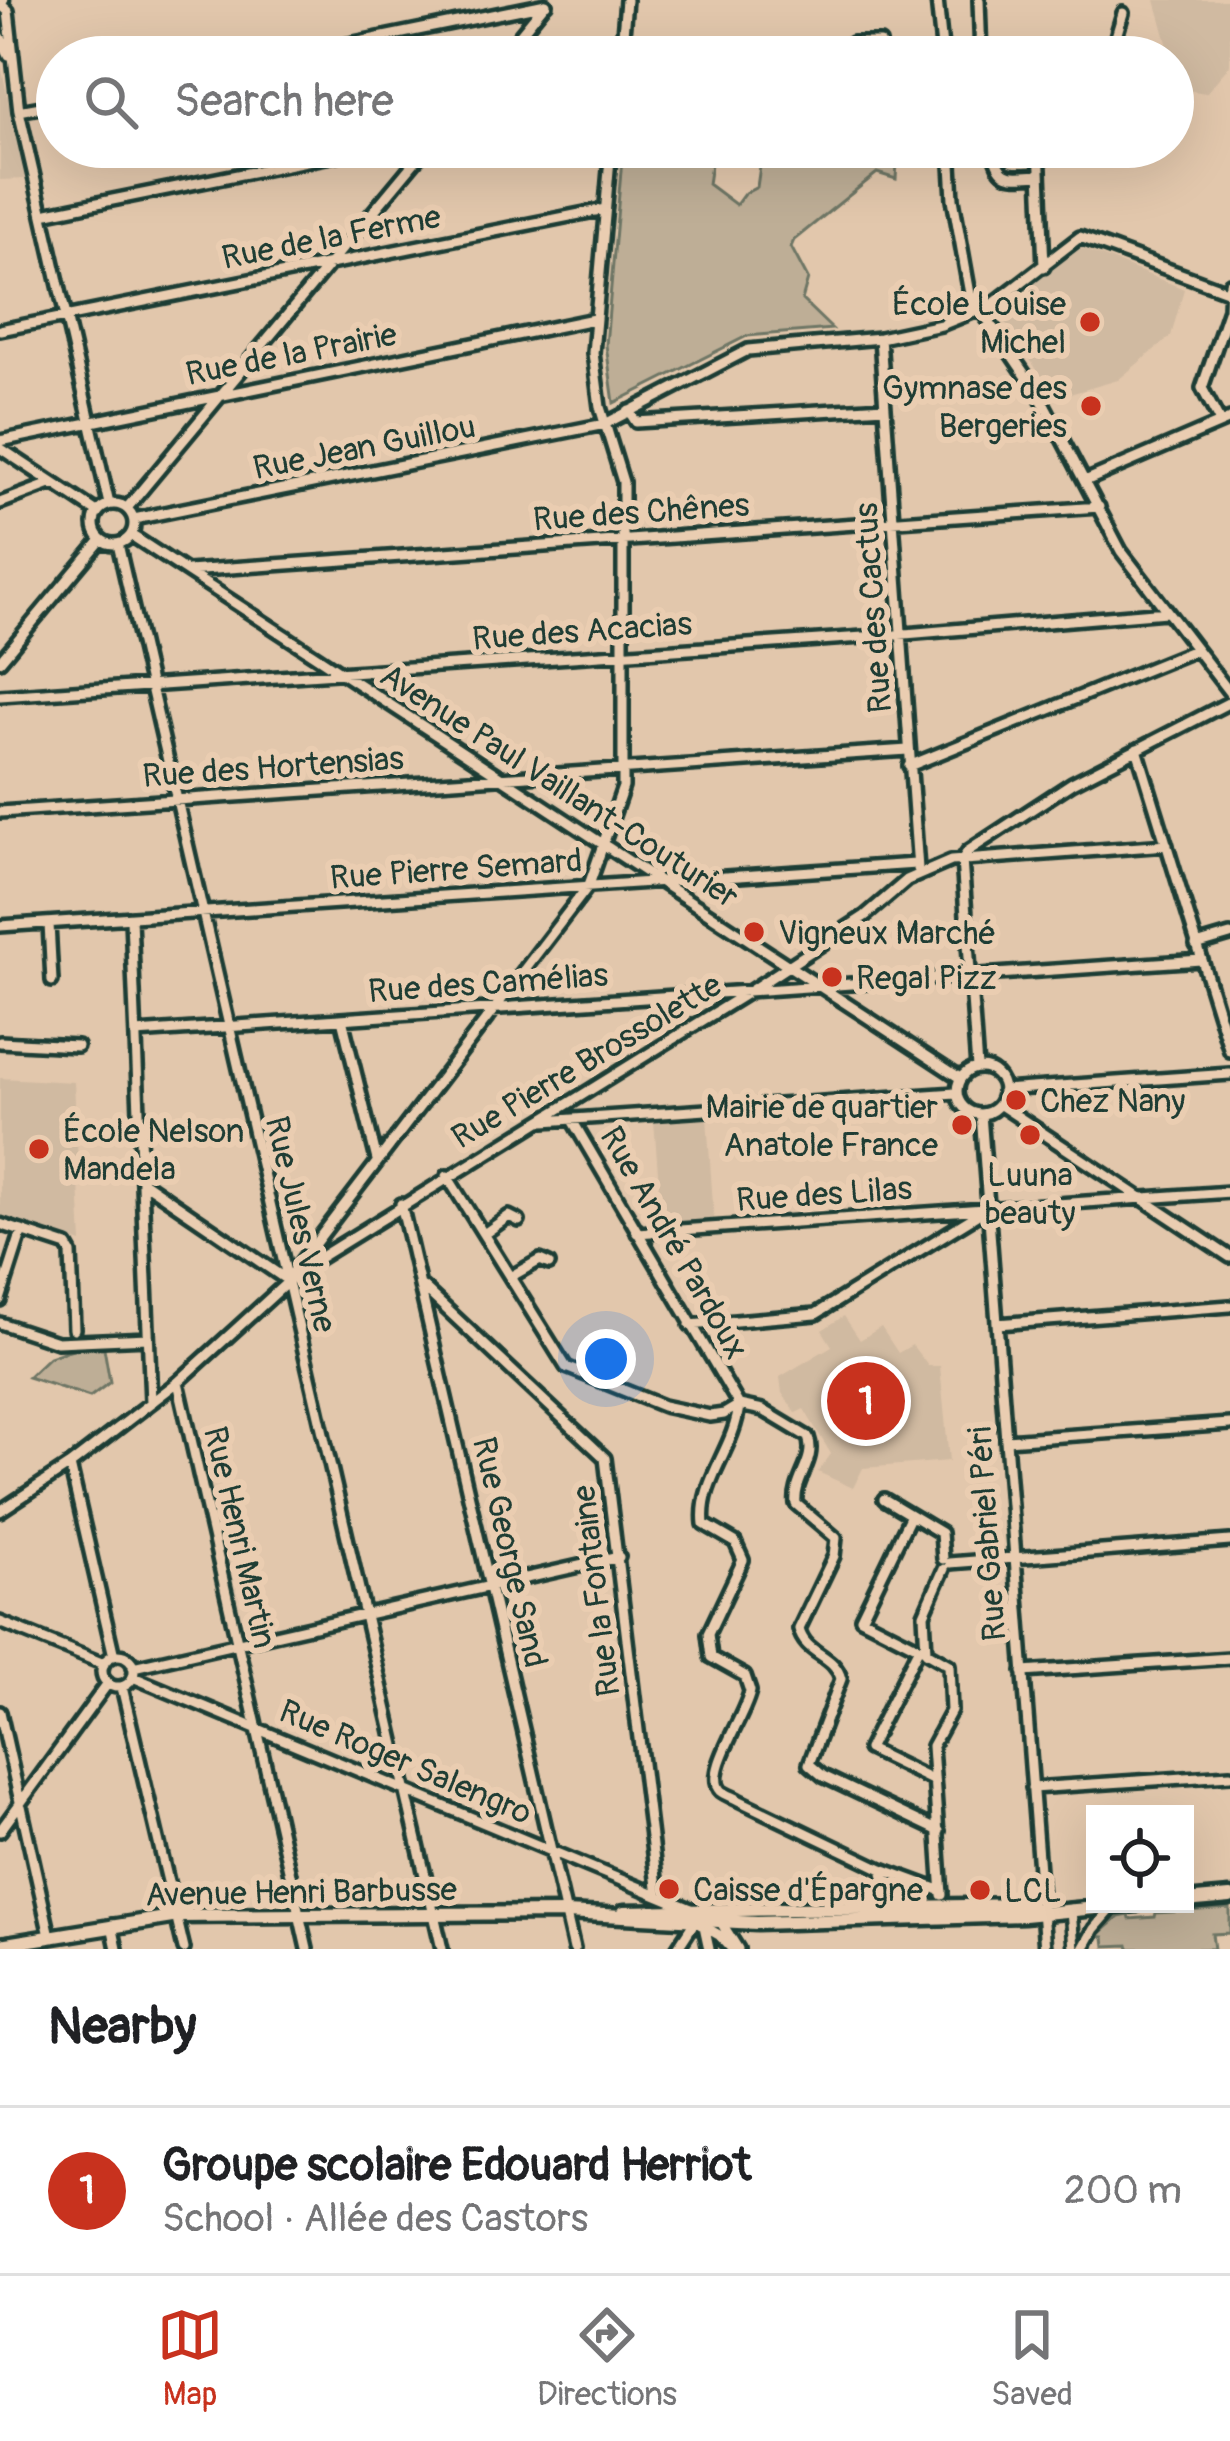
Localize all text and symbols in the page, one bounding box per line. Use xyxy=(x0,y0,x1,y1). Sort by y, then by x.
search box xyxy=(36,36,1194,168)
icon: search xyxy=(78,69,144,135)
text: Search here xyxy=(174,74,394,130)
street label: Rue de la Ferme xyxy=(218,196,444,279)
place label: École Louise Michel xyxy=(892,284,1066,363)
marker: École Louise Michel xyxy=(1077,309,1103,335)
street label: Rue de la Prairie xyxy=(182,314,400,395)
place label: Gymnase des Bergeries xyxy=(882,368,1067,447)
marker: Gymnase des Bergeries xyxy=(1078,393,1104,419)
street label: Rue Jean Guillou xyxy=(250,406,479,489)
street label: Rue des Chênes xyxy=(531,484,751,541)
street label: Rue des Cactus xyxy=(846,501,901,715)
street label: Rue des Acacias xyxy=(471,603,694,660)
street label: Avenue Paul Vaillant-Couturier xyxy=(372,655,746,918)
street label: Rue des Hortensias xyxy=(141,738,405,797)
street label: Rue Pierre Semard xyxy=(329,840,584,899)
place label: Vigneux Marché xyxy=(778,913,996,954)
marker: Vigneux Marché xyxy=(741,919,767,945)
street label: Rue des Camélias xyxy=(367,955,610,1012)
place label: Regal Pizz xyxy=(856,958,997,999)
marker: Regal Pizz xyxy=(819,964,845,990)
street label: Rue Pierre Brossolette xyxy=(444,965,729,1158)
place label: Chez Nany xyxy=(1040,1081,1185,1122)
place label: Mairie de quartier Anatole France xyxy=(706,1087,938,1166)
marker: Chez Nany xyxy=(1003,1087,1029,1113)
place label: École Nelson Mandela xyxy=(63,1111,245,1190)
street label: Rue Jules Verne xyxy=(256,1112,345,1336)
marker: Mairie de quartier Anatole France xyxy=(949,1112,975,1138)
street label: Rue André Pardoux xyxy=(591,1119,757,1366)
marker: Luuna beauty xyxy=(1017,1122,1043,1148)
marker: École Nelson Mandela xyxy=(26,1136,52,1162)
place label: Luuna beauty xyxy=(984,1155,1076,1234)
street label: Rue des Lilas xyxy=(735,1168,914,1221)
your location xyxy=(576,1329,636,1389)
pin: 1 xyxy=(827,1356,905,1446)
street label: Rue Henri Martin xyxy=(194,1423,285,1652)
street label: Rue Gabriel Péri xyxy=(960,1425,1015,1643)
street label: Rue George Sand xyxy=(463,1433,556,1672)
street label: Rue la Fontaine xyxy=(563,1483,630,1699)
street label: Rue Roger Salengro xyxy=(273,1691,538,1834)
map controls xyxy=(1086,1805,1194,1913)
button: locate xyxy=(1086,1805,1194,1913)
street label: Avenue Henri Barbusse xyxy=(145,1869,457,1916)
place label: Caisse d'Épargne xyxy=(693,1870,923,1911)
place label: LCL xyxy=(1004,1871,1062,1912)
marker: Caisse d'Épargne xyxy=(656,1876,682,1902)
marker: LCL xyxy=(967,1877,993,1903)
text: Nearby xyxy=(48,1995,196,2059)
text: Groupe scolaire Edouard Herriot xyxy=(162,2138,751,2194)
text: 1 xyxy=(79,2166,95,2215)
text: 200 m xyxy=(1064,2166,1182,2215)
text: School · Allée des Castors xyxy=(162,2194,588,2243)
tab: Map xyxy=(157,2302,223,2415)
tab: Directions xyxy=(537,2302,677,2415)
tab: Saved xyxy=(991,2302,1073,2415)

